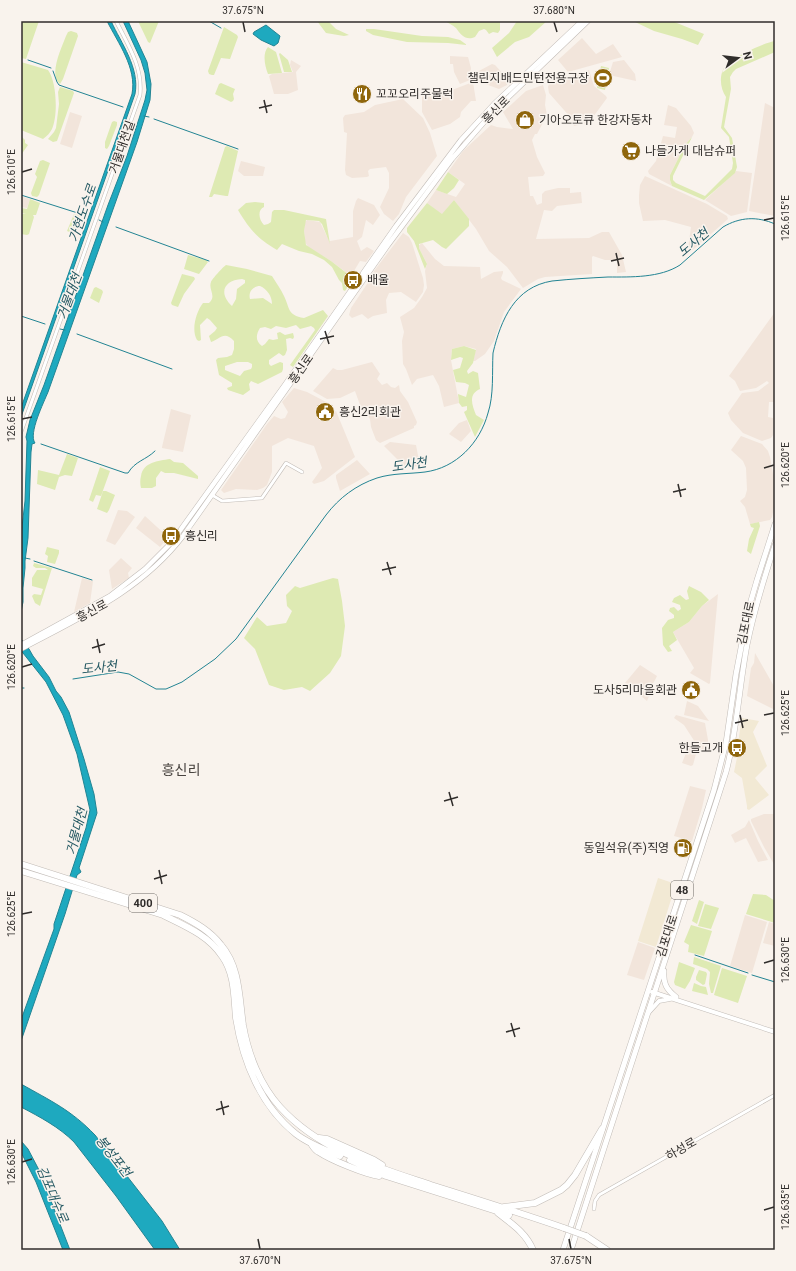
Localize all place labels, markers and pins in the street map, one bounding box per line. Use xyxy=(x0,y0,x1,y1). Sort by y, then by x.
sports icon: 챌린지배드민턴전용구장 xyxy=(592,67,614,89)
place label: 챌린지배드민턴전용구장 xyxy=(468,71,589,85)
restaurant icon: 꼬꼬오리주물럭 xyxy=(351,83,373,105)
place label: 꼬꼬오리주물럭 xyxy=(376,87,453,101)
shop icon: 기아오토큐 한강자동차 xyxy=(514,109,536,131)
place label: 기아오토큐 한강자동차 xyxy=(539,113,652,127)
supermarket icon: 나들가게 대남슈퍼 xyxy=(620,140,642,162)
place label: 나들가게 대남슈퍼 xyxy=(645,144,736,158)
bus stop icon: 배울 xyxy=(342,269,364,291)
place label: 배울 xyxy=(367,273,389,287)
public building icon: 흥신2리회관 xyxy=(314,401,336,423)
place label: 흥신2리회관 xyxy=(339,405,401,419)
bus stop icon: 흥신리 xyxy=(160,525,182,547)
place label: 흥신리 xyxy=(185,529,218,543)
public building icon: 도사5리마을회관 xyxy=(680,679,702,701)
place label: 도사5리마을회관 xyxy=(593,683,677,697)
bus stop icon: 한들고개 xyxy=(726,737,748,759)
place label: 한들고개 xyxy=(679,741,723,755)
fuel station icon: 동일석유(주)직영 xyxy=(672,837,694,859)
place label: 동일석유(주)직영 xyxy=(583,841,669,855)

